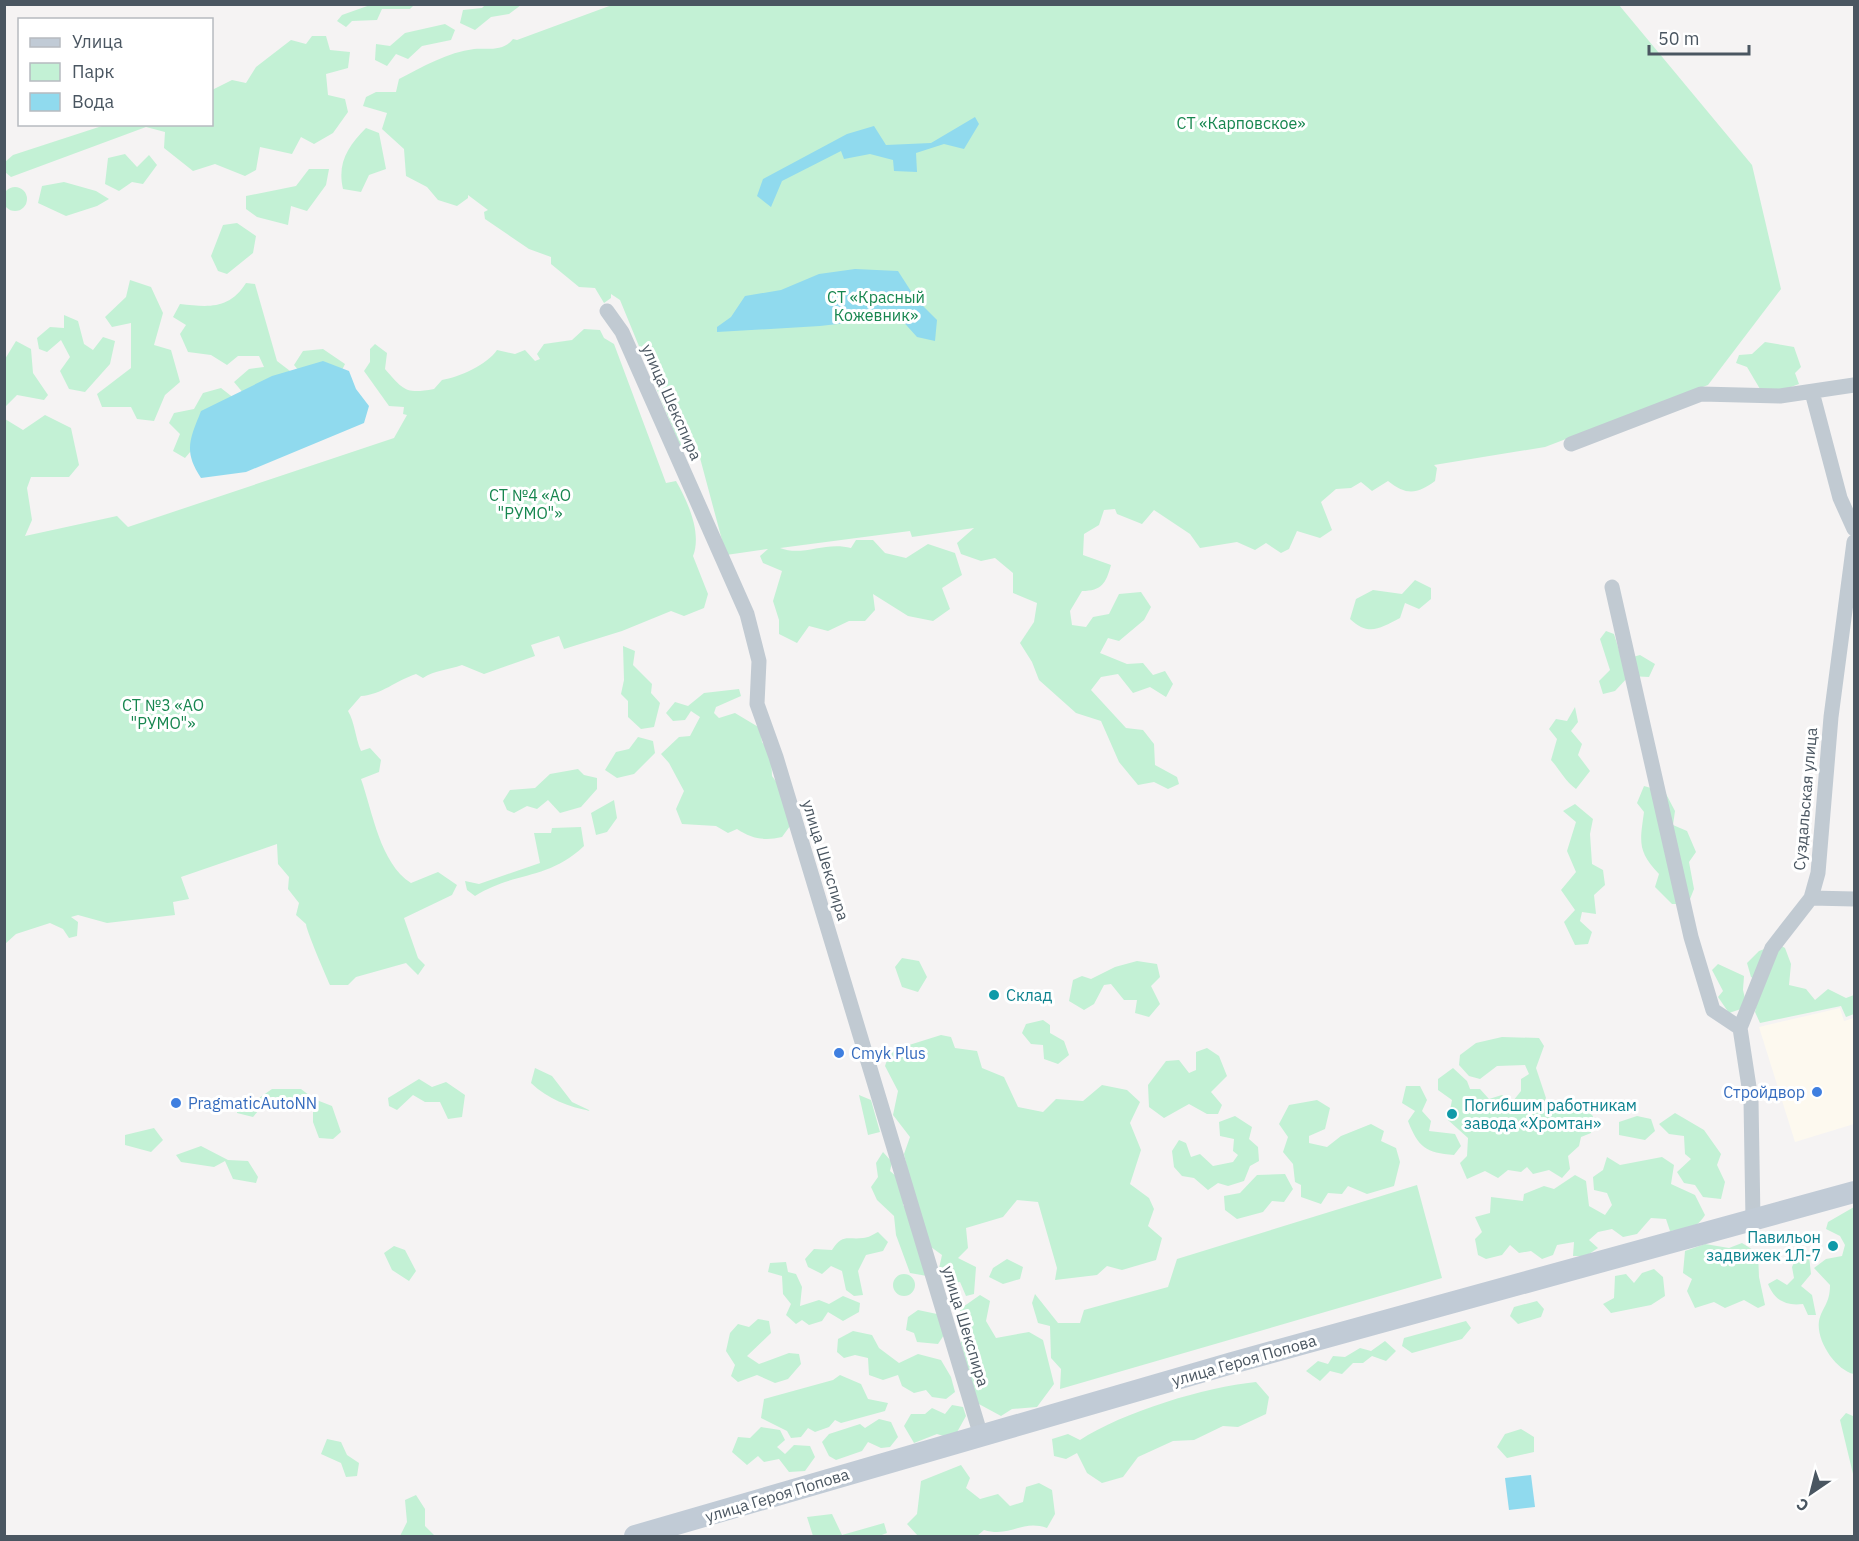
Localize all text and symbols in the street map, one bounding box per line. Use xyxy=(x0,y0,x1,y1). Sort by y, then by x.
legend xyxy=(18,18,213,126)
scale bar xyxy=(1649,18,1750,56)
text: 50 m xyxy=(1658,27,1700,50)
text: Улица xyxy=(72,30,123,53)
text: Парк xyxy=(72,60,115,83)
text: Вода xyxy=(72,90,115,113)
park label: СТ «Карповское» xyxy=(1177,113,1305,133)
park label: СТ «Красный Кожевник» xyxy=(827,287,925,325)
street label: улица Шекспира xyxy=(637,341,707,464)
park label: СТ №4 «АО "РУМО"» xyxy=(489,485,571,523)
park label: СТ №3 «АО "РУМО"» xyxy=(122,695,204,733)
street label: Суздальская улица xyxy=(1789,726,1821,871)
street label: улица Шекспира xyxy=(798,797,854,923)
place label: Склад xyxy=(1006,985,1053,1005)
marker: Склад xyxy=(987,988,1001,1002)
place label: Cmyk Plus xyxy=(851,1043,926,1063)
marker: Cmyk Plus xyxy=(832,1046,846,1060)
place label: Стройдвор xyxy=(1723,1082,1805,1102)
marker: Стройдвор xyxy=(1810,1085,1824,1099)
place label: PragmaticAutoNN xyxy=(188,1093,317,1113)
place label: Погибшим работникам завода «Хромтан» xyxy=(1464,1095,1637,1133)
marker: PragmaticAutoNN xyxy=(169,1096,183,1110)
marker: Погибшим работникам завода «Хромтан» xyxy=(1445,1107,1459,1121)
place label: Павильон задвижек 1Л-7 xyxy=(1706,1227,1821,1265)
marker: Павильон задвижек 1Л-7 xyxy=(1826,1239,1840,1253)
street label: улица Шекспира xyxy=(938,1263,994,1389)
street label: улица Героя Попова xyxy=(1169,1330,1319,1390)
street label: улица Героя Попова xyxy=(703,1463,852,1526)
north arrow xyxy=(1781,1463,1841,1523)
text: С xyxy=(1792,1494,1812,1516)

